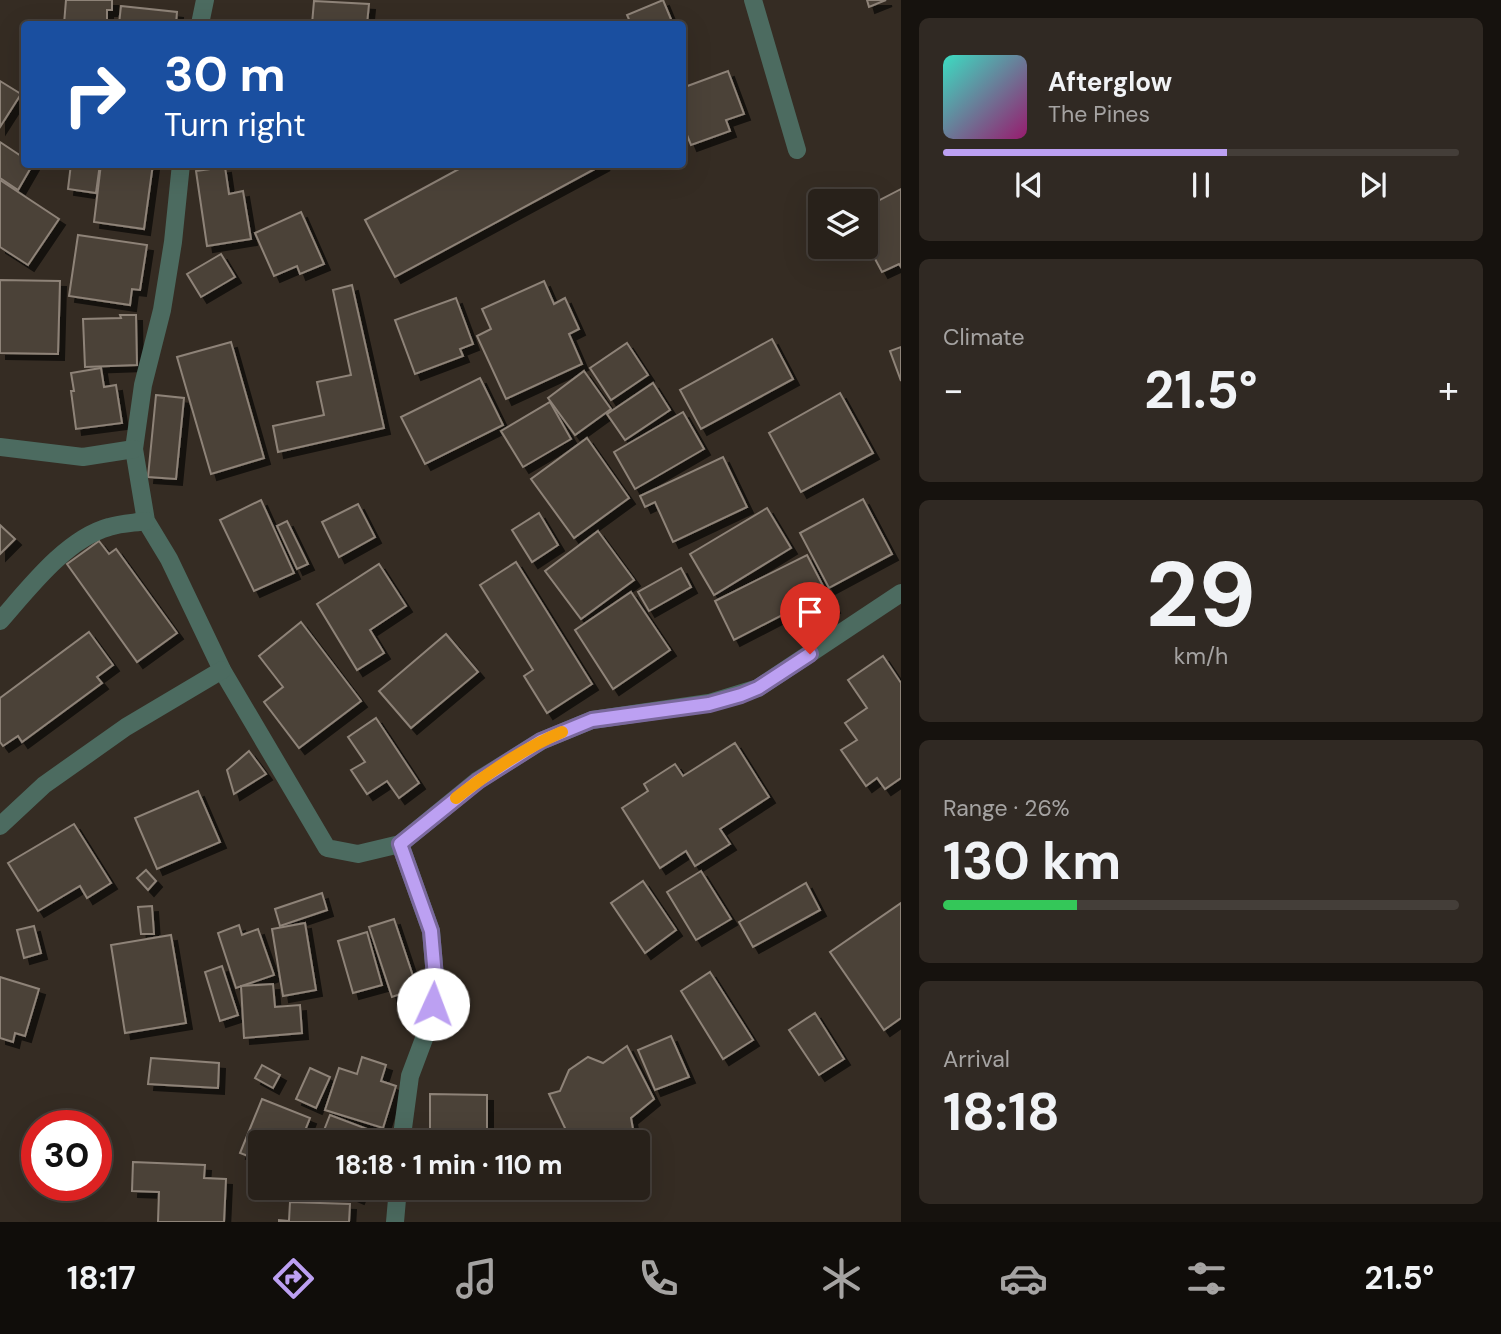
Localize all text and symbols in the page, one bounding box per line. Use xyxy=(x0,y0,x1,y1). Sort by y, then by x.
text: 30 m xyxy=(164,42,286,106)
icon: right xyxy=(49,49,140,140)
text: Afterglow xyxy=(1048,65,1172,99)
text: The Pines xyxy=(1048,99,1150,129)
text: Turn right xyxy=(164,104,306,146)
icon: previous xyxy=(1010,166,1048,204)
icon: pause xyxy=(1182,166,1220,204)
icon: next xyxy=(1354,166,1392,204)
map controls xyxy=(808,189,878,259)
button: layers xyxy=(808,189,878,259)
text: Climate xyxy=(943,322,1025,352)
text: 21.5° xyxy=(1144,356,1258,424)
text: − xyxy=(943,365,964,415)
text: + xyxy=(1438,365,1459,415)
text: 29 xyxy=(1146,536,1256,654)
pin xyxy=(780,582,840,654)
icon: arrive xyxy=(791,593,829,631)
text: km/h xyxy=(1174,641,1228,671)
text: Range · 26% xyxy=(943,793,1070,823)
text: 130 km xyxy=(943,827,1121,895)
position arrow xyxy=(396,967,470,1041)
text: Arrival xyxy=(943,1044,1010,1074)
text: 18:18 xyxy=(943,1078,1060,1146)
speed limit sign: 30 xyxy=(21,1110,112,1201)
text: 18:18 · 1 min · 110 m xyxy=(335,1148,563,1182)
icon: directions xyxy=(269,1254,318,1303)
icon: music xyxy=(452,1254,501,1303)
icon: phone xyxy=(634,1254,683,1303)
icon: climate xyxy=(817,1254,866,1303)
icon: car xyxy=(999,1254,1048,1303)
icon: filters xyxy=(1182,1254,1231,1303)
text: 18:17 xyxy=(67,1257,136,1299)
text: 21.5° xyxy=(1364,1257,1434,1299)

